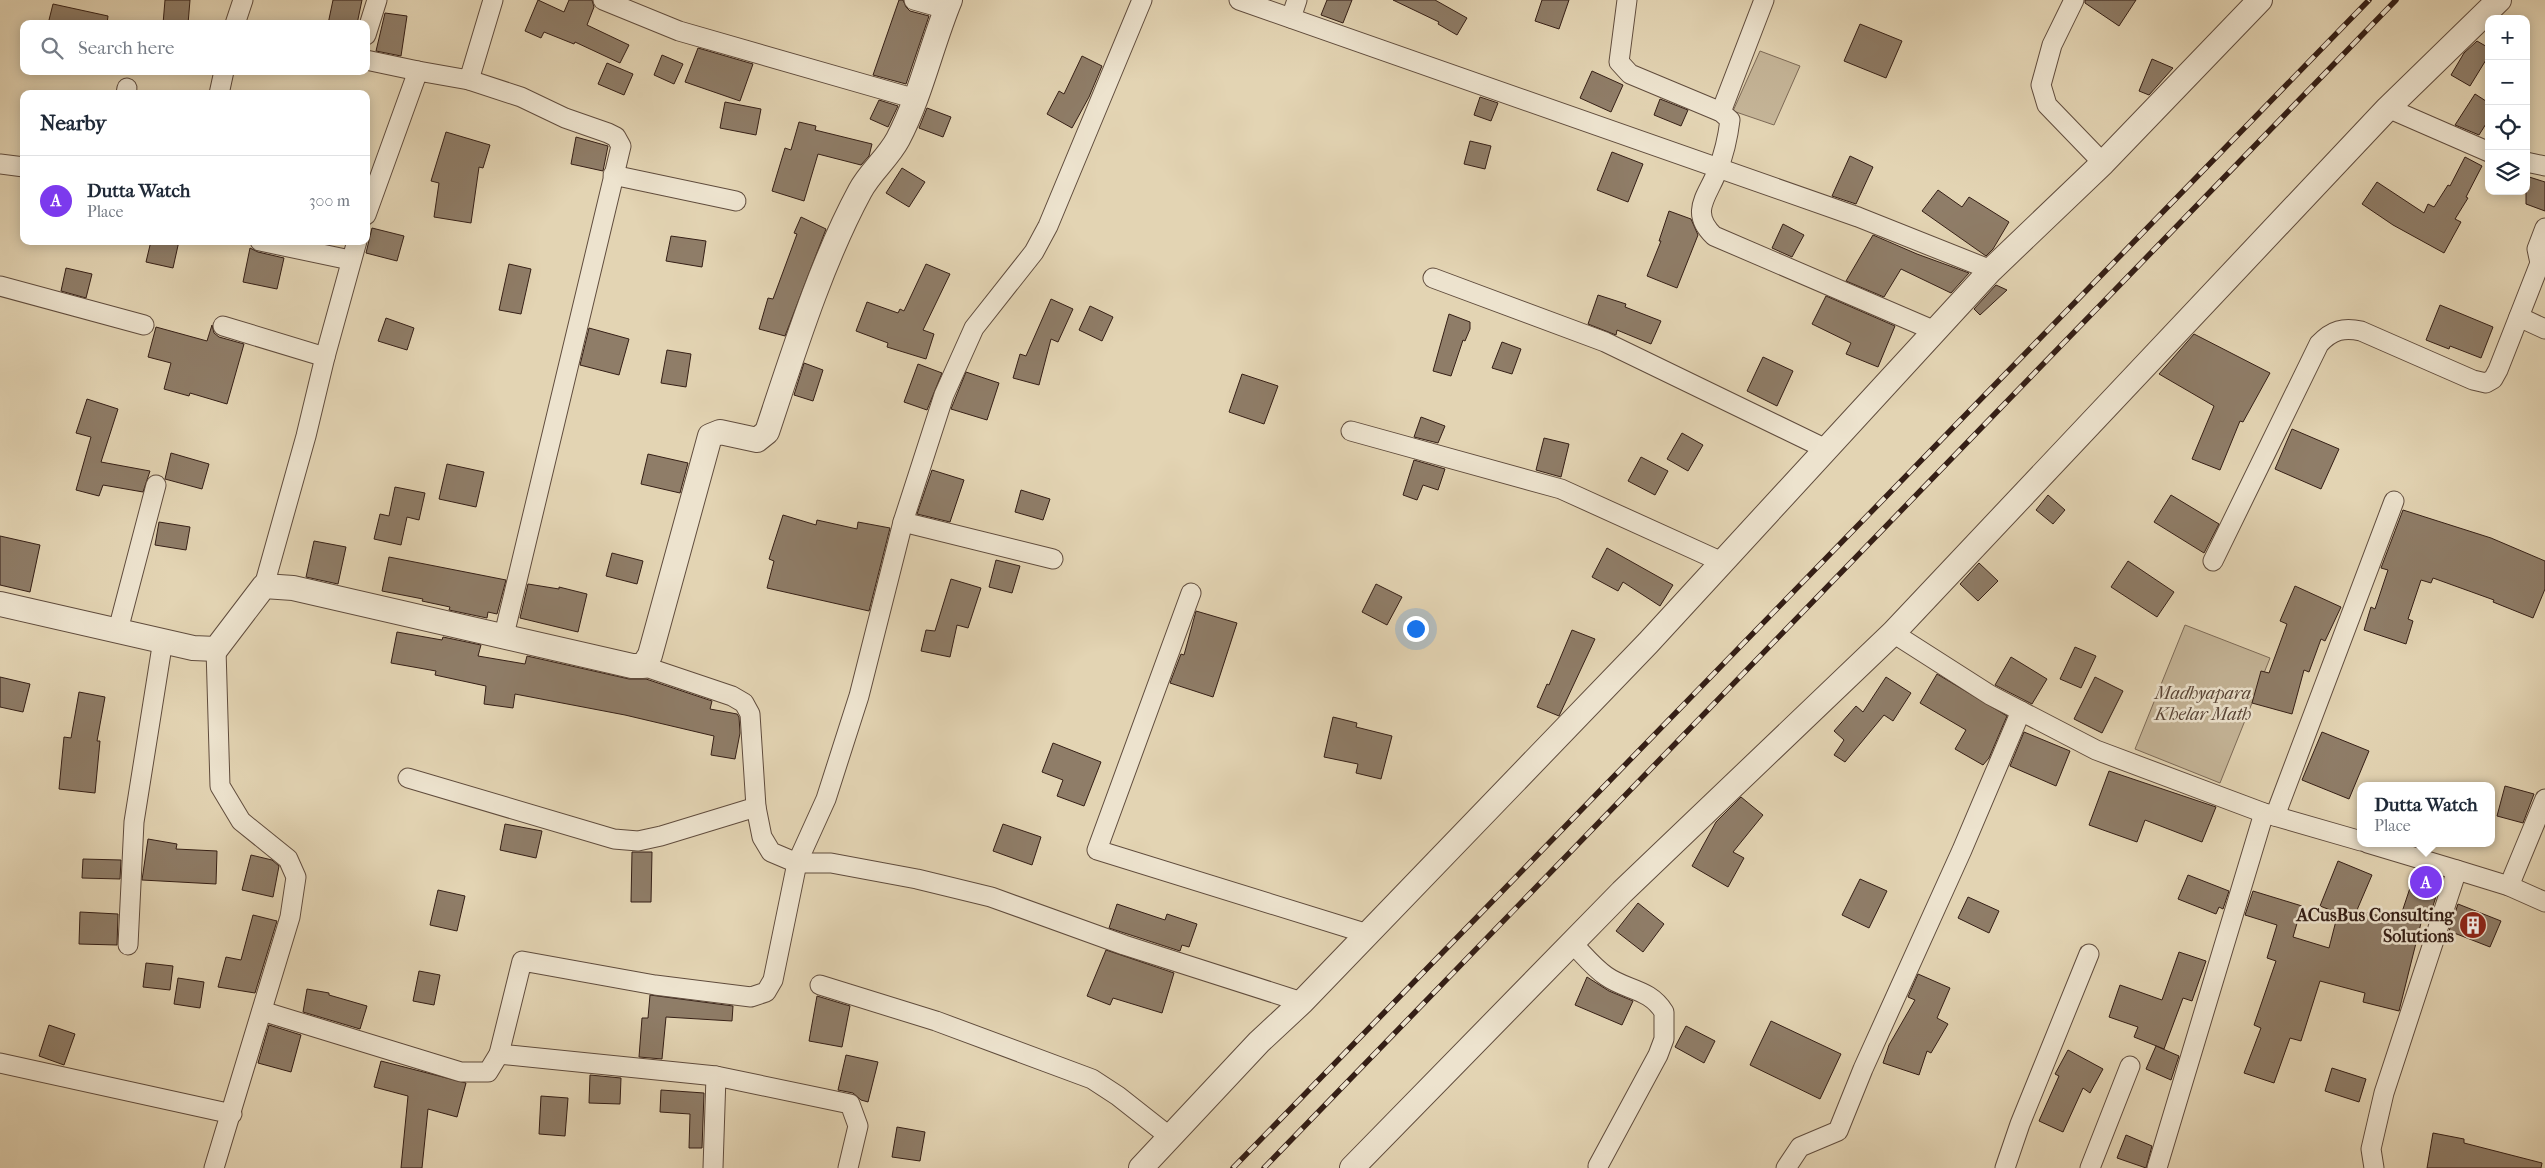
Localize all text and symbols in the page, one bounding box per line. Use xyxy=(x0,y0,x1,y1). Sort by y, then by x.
map controls xyxy=(2485,15,2530,195)
button: + xyxy=(2485,15,2530,60)
search box xyxy=(20,20,370,75)
icon: search xyxy=(38,34,66,62)
text: Search here xyxy=(78,37,174,59)
button: − xyxy=(2485,60,2530,105)
button: locate xyxy=(2485,105,2530,150)
text: Nearby xyxy=(40,111,106,135)
button: layers xyxy=(2485,150,2530,195)
text: Dutta Watch xyxy=(87,180,191,202)
text: A xyxy=(51,191,61,210)
text: 300 m xyxy=(309,191,350,210)
text: Place xyxy=(87,202,123,221)
your location xyxy=(1403,616,1429,642)
park label: Madhyapara Khelar Math xyxy=(2153,683,2251,725)
popup xyxy=(2357,782,2495,847)
text: Dutta Watch xyxy=(2374,794,2478,816)
text: Place xyxy=(2374,816,2411,835)
pin: A xyxy=(2410,863,2442,901)
place label: ACusBus Consulting Solutions xyxy=(2295,905,2455,947)
building icon: ACusBus Consulting Solutions xyxy=(2458,910,2488,940)

